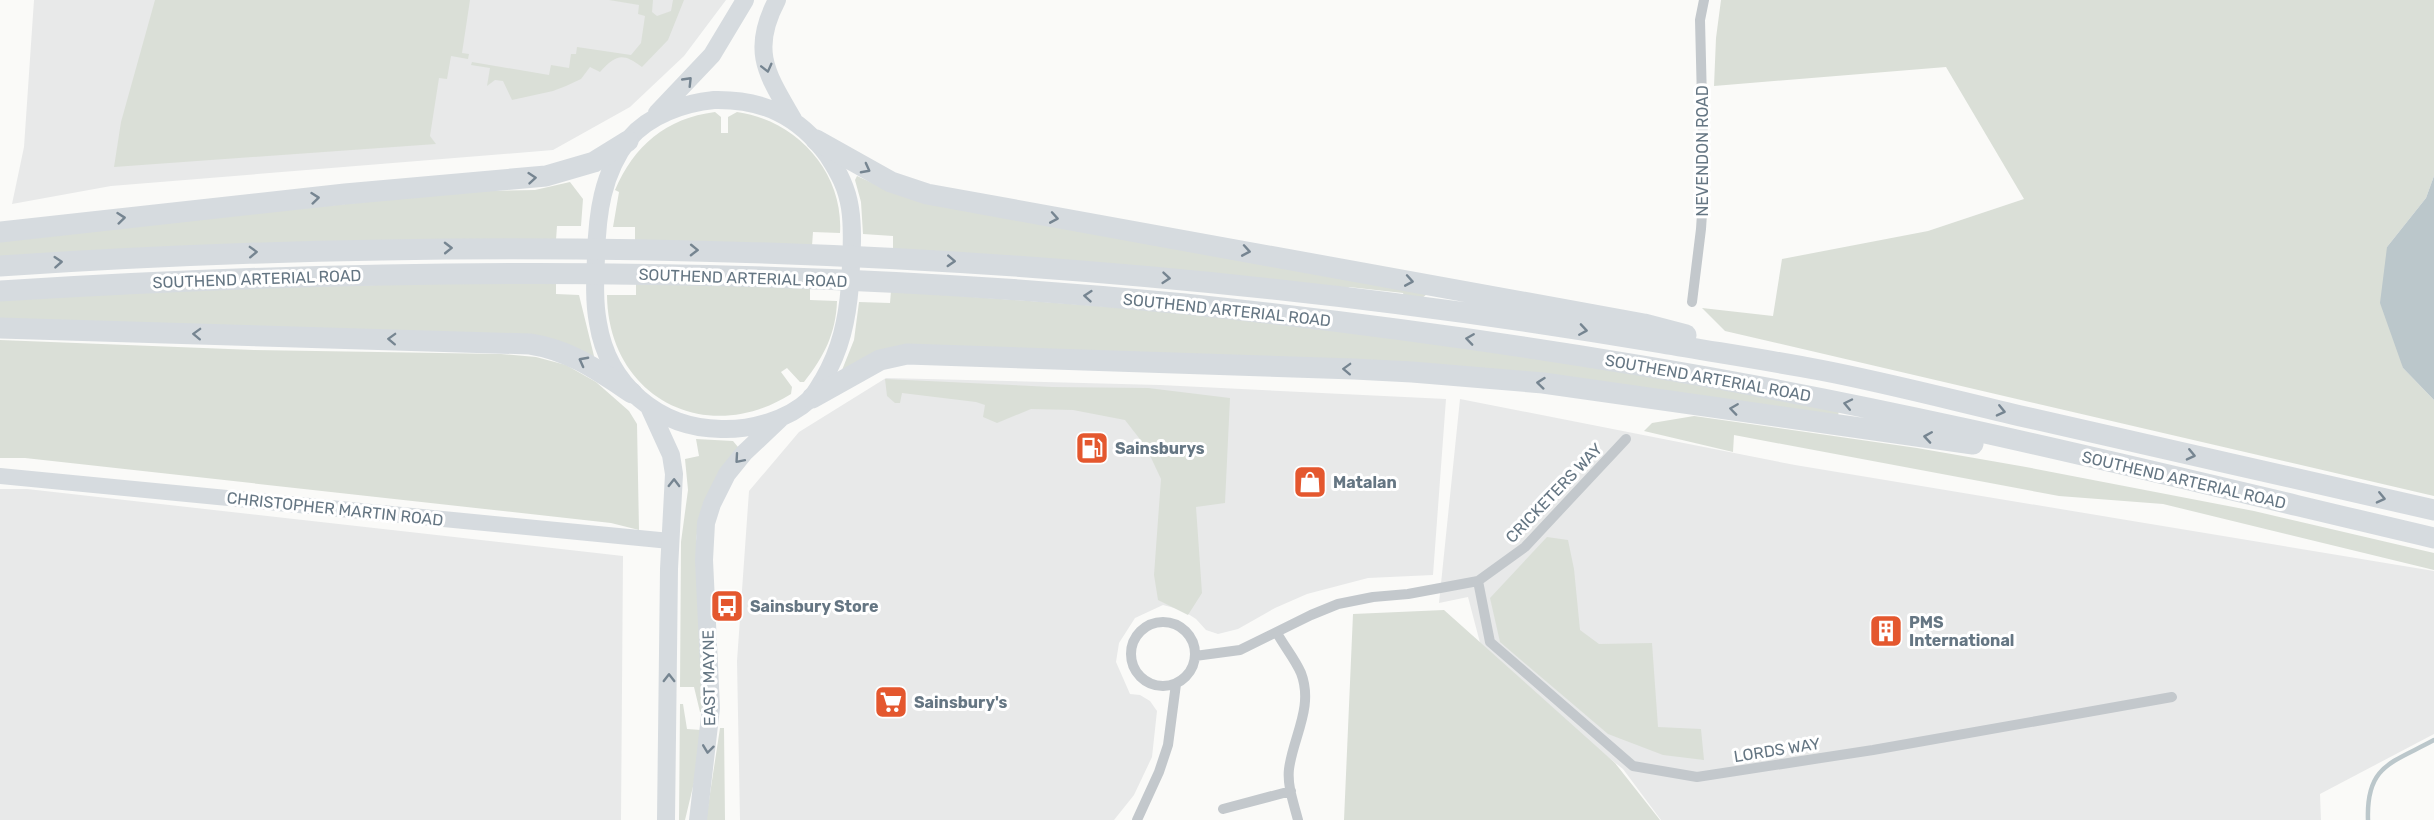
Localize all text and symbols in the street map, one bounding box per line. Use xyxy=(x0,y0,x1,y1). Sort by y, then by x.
one-way arrow xyxy=(759,63,772,73)
one-way arrow xyxy=(681,78,692,89)
street label: NEVENDON ROAD xyxy=(1693,85,1712,217)
one-way arrow xyxy=(860,162,871,173)
one-way arrow xyxy=(527,172,537,185)
one-way arrow xyxy=(310,192,319,205)
one-way arrow xyxy=(1049,211,1059,224)
one-way arrow xyxy=(116,212,125,225)
one-way arrow xyxy=(444,242,453,254)
one-way arrow xyxy=(689,244,698,256)
one-way arrow xyxy=(1241,245,1251,257)
one-way arrow xyxy=(249,246,258,259)
one-way arrow xyxy=(946,254,955,267)
one-way arrow xyxy=(54,256,63,269)
street label: SOUTHEND ARTERIAL ROAD xyxy=(638,265,848,291)
street label: SOUTHEND ARTERIAL ROAD xyxy=(152,266,362,292)
one-way arrow xyxy=(1162,271,1171,284)
one-way arrow xyxy=(1404,274,1414,287)
one-way arrow xyxy=(1084,290,1093,303)
street label: SOUTHEND ARTERIAL ROAD xyxy=(1122,290,1332,330)
one-way arrow xyxy=(1578,323,1588,336)
one-way arrow xyxy=(192,327,201,340)
one-way arrow xyxy=(387,333,396,346)
one-way arrow xyxy=(1465,334,1475,346)
street label: SOUTHEND ARTERIAL ROAD xyxy=(1603,351,1813,405)
one-way arrow xyxy=(579,357,589,368)
one-way arrow xyxy=(1342,363,1351,376)
one-way arrow xyxy=(1537,378,1546,390)
one-way arrow xyxy=(1844,398,1854,411)
one-way arrow xyxy=(1730,404,1739,416)
one-way arrow xyxy=(1996,404,2006,417)
fuel station icon: Sainsburys xyxy=(1074,430,1110,466)
one-way arrow xyxy=(1923,431,1933,444)
place label: Sainsburys xyxy=(1115,439,1205,458)
street label: CRICKETERS WAY xyxy=(1502,439,1606,547)
street label: SOUTHEND ARTERIAL ROAD xyxy=(2080,447,2288,513)
one-way arrow xyxy=(2186,447,2196,460)
one-way arrow xyxy=(736,452,747,463)
shop icon: Matalan xyxy=(1292,464,1328,500)
place label: Matalan xyxy=(1333,473,1397,492)
one-way arrow xyxy=(667,478,680,487)
street label: CHRISTOPHER MARTIN ROAD xyxy=(226,488,444,530)
one-way arrow xyxy=(2376,491,2386,504)
bus stop icon: Sainsbury Store xyxy=(709,588,745,624)
place label: Sainsbury Store xyxy=(750,597,879,616)
building icon: PMS International xyxy=(1868,613,1904,649)
place label: PMS International xyxy=(1909,613,2014,650)
street label: EAST MAYNE xyxy=(699,630,719,726)
one-way arrow xyxy=(663,673,675,682)
supermarket icon: Sainsbury's xyxy=(873,684,909,720)
place label: Sainsbury's xyxy=(914,693,1008,712)
street label: LORDS WAY xyxy=(1732,734,1822,766)
one-way arrow xyxy=(702,745,715,754)

